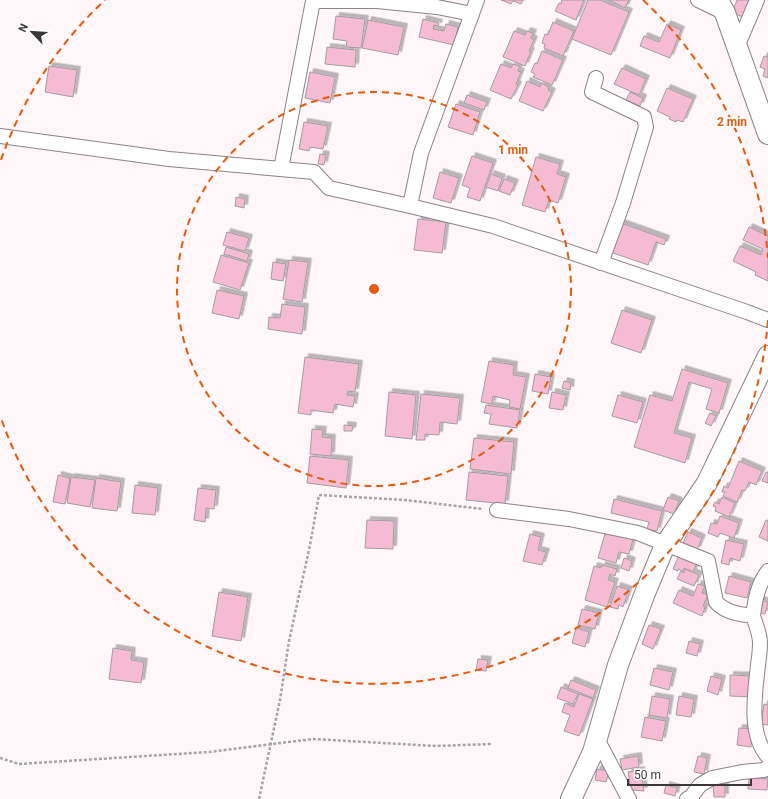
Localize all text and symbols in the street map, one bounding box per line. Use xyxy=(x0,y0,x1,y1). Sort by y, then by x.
north arrow xyxy=(12,12,52,52)
text: N xyxy=(16,22,31,34)
text: 2 min xyxy=(717,115,747,129)
text: 1 min xyxy=(498,143,528,157)
centre of rings xyxy=(367,282,381,296)
scale bar xyxy=(628,761,751,787)
text: 50 m xyxy=(634,768,661,782)

